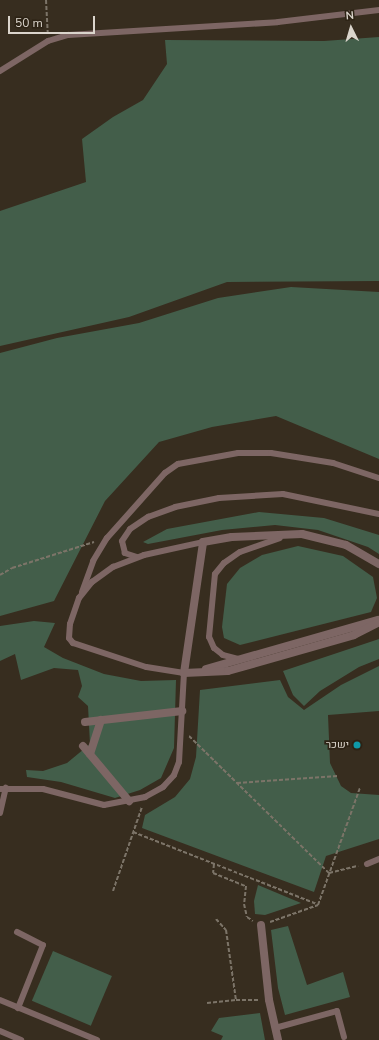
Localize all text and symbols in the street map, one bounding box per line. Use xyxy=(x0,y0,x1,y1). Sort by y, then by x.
scale bar xyxy=(10,8,97,34)
north arrow xyxy=(331,8,371,48)
text: N xyxy=(345,8,355,23)
text: 50 m xyxy=(15,15,43,31)
place label: ישכר xyxy=(326,738,349,752)
marker: ישכר xyxy=(352,740,362,750)

